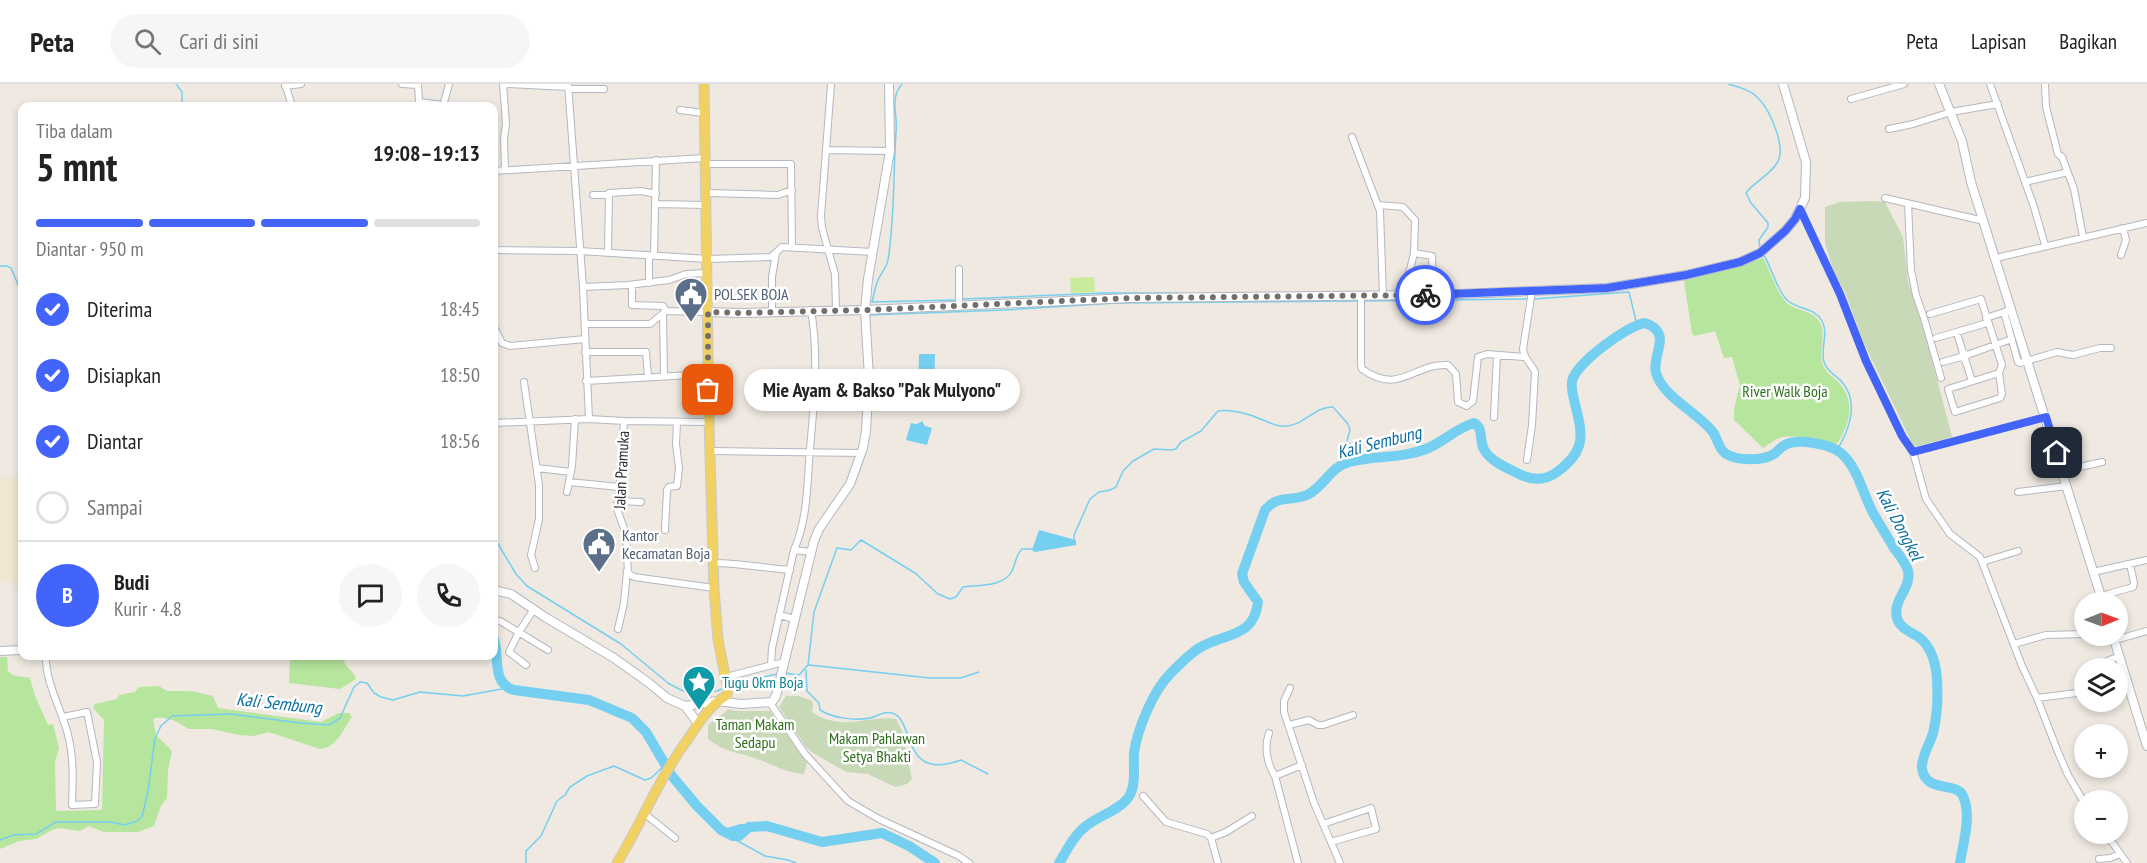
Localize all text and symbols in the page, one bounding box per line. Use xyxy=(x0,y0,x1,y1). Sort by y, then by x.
search box xyxy=(110,14,530,68)
text: Peta xyxy=(30,23,74,60)
icon: search xyxy=(131,25,164,58)
text: Cari di sini xyxy=(179,27,259,55)
text: Peta xyxy=(1906,28,1938,55)
text: Lapisan xyxy=(1971,28,2026,55)
text: Bagikan xyxy=(2059,28,2117,55)
text: Tiba dalam xyxy=(36,118,113,144)
text: 19:08–19:13 xyxy=(373,139,480,167)
text: 5 mnt xyxy=(36,141,117,192)
text: Diantar · 950 m xyxy=(36,236,144,262)
courier xyxy=(1395,265,1455,325)
public building icon: POLSEK BOJA xyxy=(673,276,709,323)
icon: bike xyxy=(1409,279,1442,312)
place label: POLSEK BOJA xyxy=(714,284,789,304)
icon: check xyxy=(36,293,69,326)
text: Diterima xyxy=(87,295,152,323)
text: 18:45 xyxy=(440,296,480,322)
icon: check xyxy=(36,359,69,392)
text: Disiapkan xyxy=(87,361,161,389)
text: 18:50 xyxy=(440,362,480,388)
pin xyxy=(682,364,733,415)
callout: Mie Ayam & Bakso "Pak Mulyono" xyxy=(744,369,1020,411)
icon: bag xyxy=(691,373,724,406)
text: Mie Ayam & Bakso "Pak Mulyono" xyxy=(763,377,1001,403)
park label: River Walk Boja xyxy=(1742,381,1828,401)
water label: Kali Sembung xyxy=(1335,420,1425,464)
icon: check xyxy=(36,425,69,458)
text: Diantar xyxy=(87,427,143,455)
pin xyxy=(2031,427,2082,478)
text: 18:56 xyxy=(440,428,480,454)
street label: Jalan Pramuka xyxy=(609,430,633,511)
icon: home xyxy=(2040,436,2073,469)
water label: Kali Dongkel xyxy=(1871,484,1930,566)
text: Sampai xyxy=(87,493,143,521)
place label: Kantor Kecamatan Boja xyxy=(622,525,710,563)
public building icon: Kantor Kecamatan Boja xyxy=(581,526,617,573)
button: chat xyxy=(339,564,402,627)
button: phone xyxy=(417,564,480,627)
text: Budi xyxy=(114,568,149,596)
text: B xyxy=(62,581,73,609)
north arrow xyxy=(2074,592,2128,646)
map controls xyxy=(2074,592,2128,844)
text: Kurir · 4.8 xyxy=(114,596,182,622)
button: layers xyxy=(2074,658,2128,712)
place icon: Tugu 0km Boja xyxy=(681,664,717,711)
place label: Tugu 0km Boja xyxy=(722,672,804,692)
water label: Kali Sembung xyxy=(235,687,324,719)
park label: Taman Makam Sedapu xyxy=(715,714,795,752)
button: + xyxy=(2074,724,2128,778)
park label: Makam Pahlawan Setya Bhakti xyxy=(829,728,925,766)
button: − xyxy=(2074,790,2128,844)

